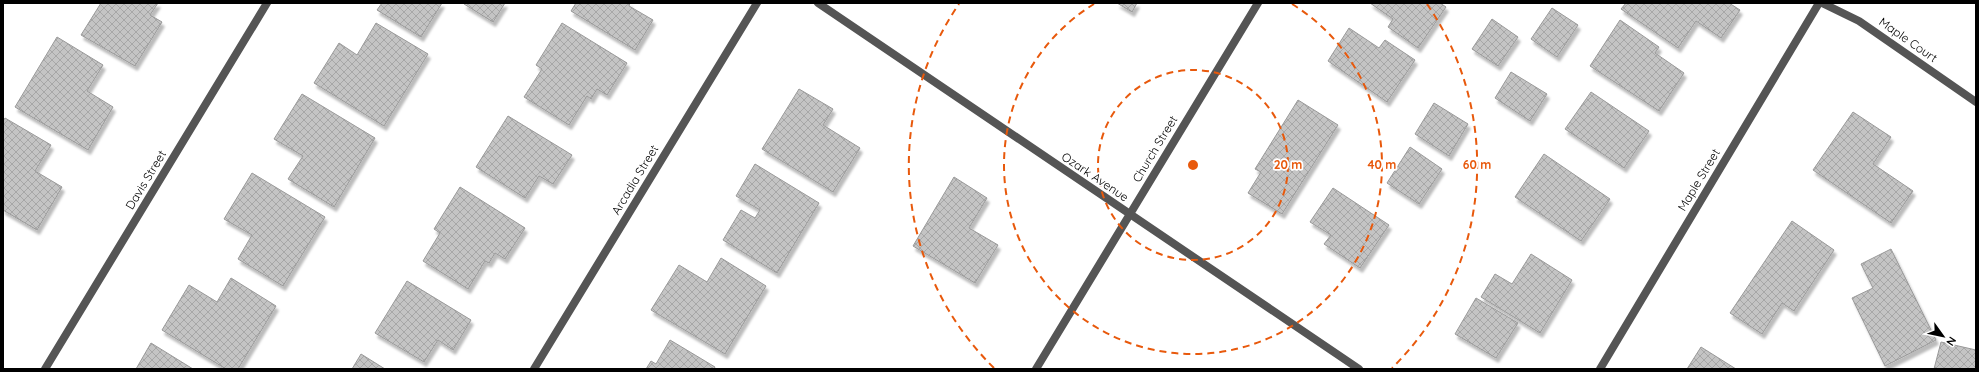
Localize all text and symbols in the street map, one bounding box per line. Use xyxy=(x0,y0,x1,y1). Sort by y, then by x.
street label: Maple Court xyxy=(1876,14,1940,65)
street label: Church Street xyxy=(1129,113,1180,185)
street label: Arcadia Street xyxy=(608,142,661,217)
street label: Maple Street xyxy=(1674,146,1723,214)
street label: Davis Street xyxy=(122,147,169,212)
street label: Ozark Avenue xyxy=(1059,149,1132,205)
text: 20 m xyxy=(1274,157,1302,172)
text: 40 m xyxy=(1368,157,1396,172)
text: 60 m xyxy=(1463,157,1491,172)
centre of rings xyxy=(1186,158,1200,172)
north arrow xyxy=(1923,316,1963,356)
text: N xyxy=(1943,334,1959,349)

